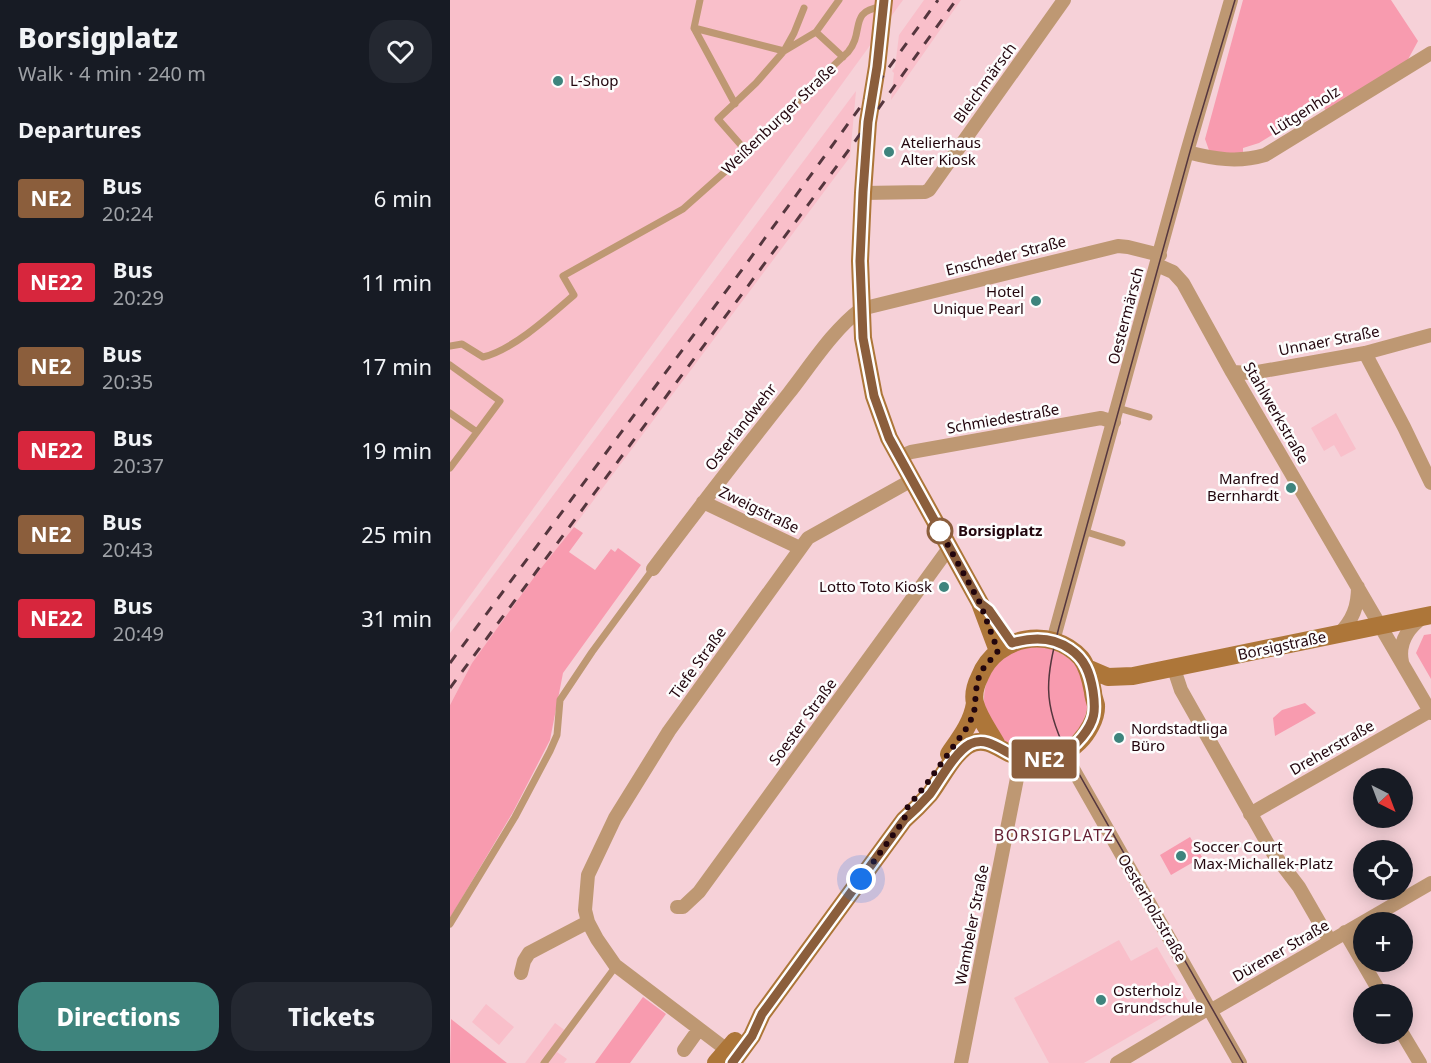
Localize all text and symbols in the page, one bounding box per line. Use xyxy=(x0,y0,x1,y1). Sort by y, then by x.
text: Borsigplatz xyxy=(18,18,178,56)
button: heart xyxy=(369,20,432,83)
street label: Bleichmärsch xyxy=(948,38,1020,127)
street label: Weißenburger Straße xyxy=(717,59,840,178)
text: Walk · 4 min · 240 m xyxy=(18,60,206,87)
place label: L-Shop xyxy=(570,70,619,90)
marker: L-Shop xyxy=(551,74,565,88)
street label: Lütgenholz xyxy=(1266,81,1343,140)
text: Departures xyxy=(18,114,142,144)
place label: Atelierhaus Alter Kiosk xyxy=(901,132,981,169)
marker: Atelierhaus Alter Kiosk xyxy=(882,145,896,159)
text: Bus xyxy=(102,170,142,200)
text: 6 min xyxy=(374,183,432,213)
text: NE2 xyxy=(31,184,71,212)
text: 20:24 xyxy=(102,200,153,227)
street label: Enscheder Straße xyxy=(943,230,1068,280)
text: Bus xyxy=(113,254,153,284)
street label: Oestermärsch xyxy=(1102,265,1148,366)
text: 11 min xyxy=(361,267,432,297)
text: NE22 xyxy=(30,268,83,296)
place label: Hotel Unique Pearl xyxy=(933,281,1024,318)
text: 20:29 xyxy=(113,284,164,311)
marker: Hotel Unique Pearl xyxy=(1029,294,1043,308)
street label: Unnaer Straße xyxy=(1277,320,1381,360)
text: Bus xyxy=(102,338,142,368)
text: 17 min xyxy=(361,351,432,381)
text: NE2 xyxy=(31,352,71,380)
street label: Stahlwerkstraße xyxy=(1240,358,1314,467)
text: 20:35 xyxy=(102,368,153,395)
street label: Osterlandwehr xyxy=(700,379,781,474)
street label: Schmiedestraße xyxy=(945,398,1060,438)
text: Bus xyxy=(113,422,153,452)
text: 19 min xyxy=(361,435,432,465)
text: NE22 xyxy=(30,436,83,464)
text: 20:37 xyxy=(113,452,164,479)
place label: Manfred Bernhardt xyxy=(1207,468,1280,505)
street label: Zweigstraße xyxy=(716,481,803,537)
marker: Manfred Bernhardt xyxy=(1284,481,1298,495)
text: Bus xyxy=(102,506,142,536)
marker: Borsigplatz xyxy=(927,518,953,544)
text: 25 min xyxy=(361,519,432,549)
text: NE2 xyxy=(31,520,71,548)
place label: Borsigplatz xyxy=(958,520,1042,540)
text: 20:43 xyxy=(102,536,153,563)
place label: Lotto Toto Kiosk xyxy=(819,576,932,596)
marker: Lotto Toto Kiosk xyxy=(937,580,951,594)
text: Bus xyxy=(113,590,153,620)
text: 31 min xyxy=(361,603,432,633)
text: NE22 xyxy=(30,604,83,632)
text: 20:49 xyxy=(113,620,164,647)
street label: Tiefe Straße xyxy=(664,623,730,702)
street label: Borsigstraße xyxy=(1236,626,1328,664)
street label: Soester Straße xyxy=(764,674,840,769)
street label: Dreherstraße xyxy=(1286,715,1377,779)
place label: Nordstadtliga Büro xyxy=(1131,718,1228,755)
marker: Nordstadtliga Büro xyxy=(1112,731,1126,745)
line badge: NE2 xyxy=(1010,740,1078,778)
text: NE2 xyxy=(1024,745,1064,773)
north arrow xyxy=(1353,768,1413,828)
map controls xyxy=(1353,768,1413,1044)
district label: BORSIGPLATZ xyxy=(994,824,1114,846)
place label: Soccer Court Max-Michallek-Platz xyxy=(1193,836,1333,873)
button: locate xyxy=(1353,840,1413,900)
marker: Soccer Court Max-Michallek-Platz xyxy=(1174,849,1188,863)
street label: Oesterholzstraße xyxy=(1114,850,1192,965)
street label: Wambeler Straße xyxy=(950,863,992,987)
your location xyxy=(846,864,876,894)
button: + xyxy=(1353,912,1413,972)
street label: Dürener Straße xyxy=(1229,914,1332,986)
place label: Osterholz Grundschule xyxy=(1113,980,1203,1017)
button: Directions xyxy=(18,982,219,1051)
button: Tickets xyxy=(231,982,432,1051)
button: − xyxy=(1353,984,1413,1044)
marker: Osterholz Grundschule xyxy=(1094,993,1108,1007)

